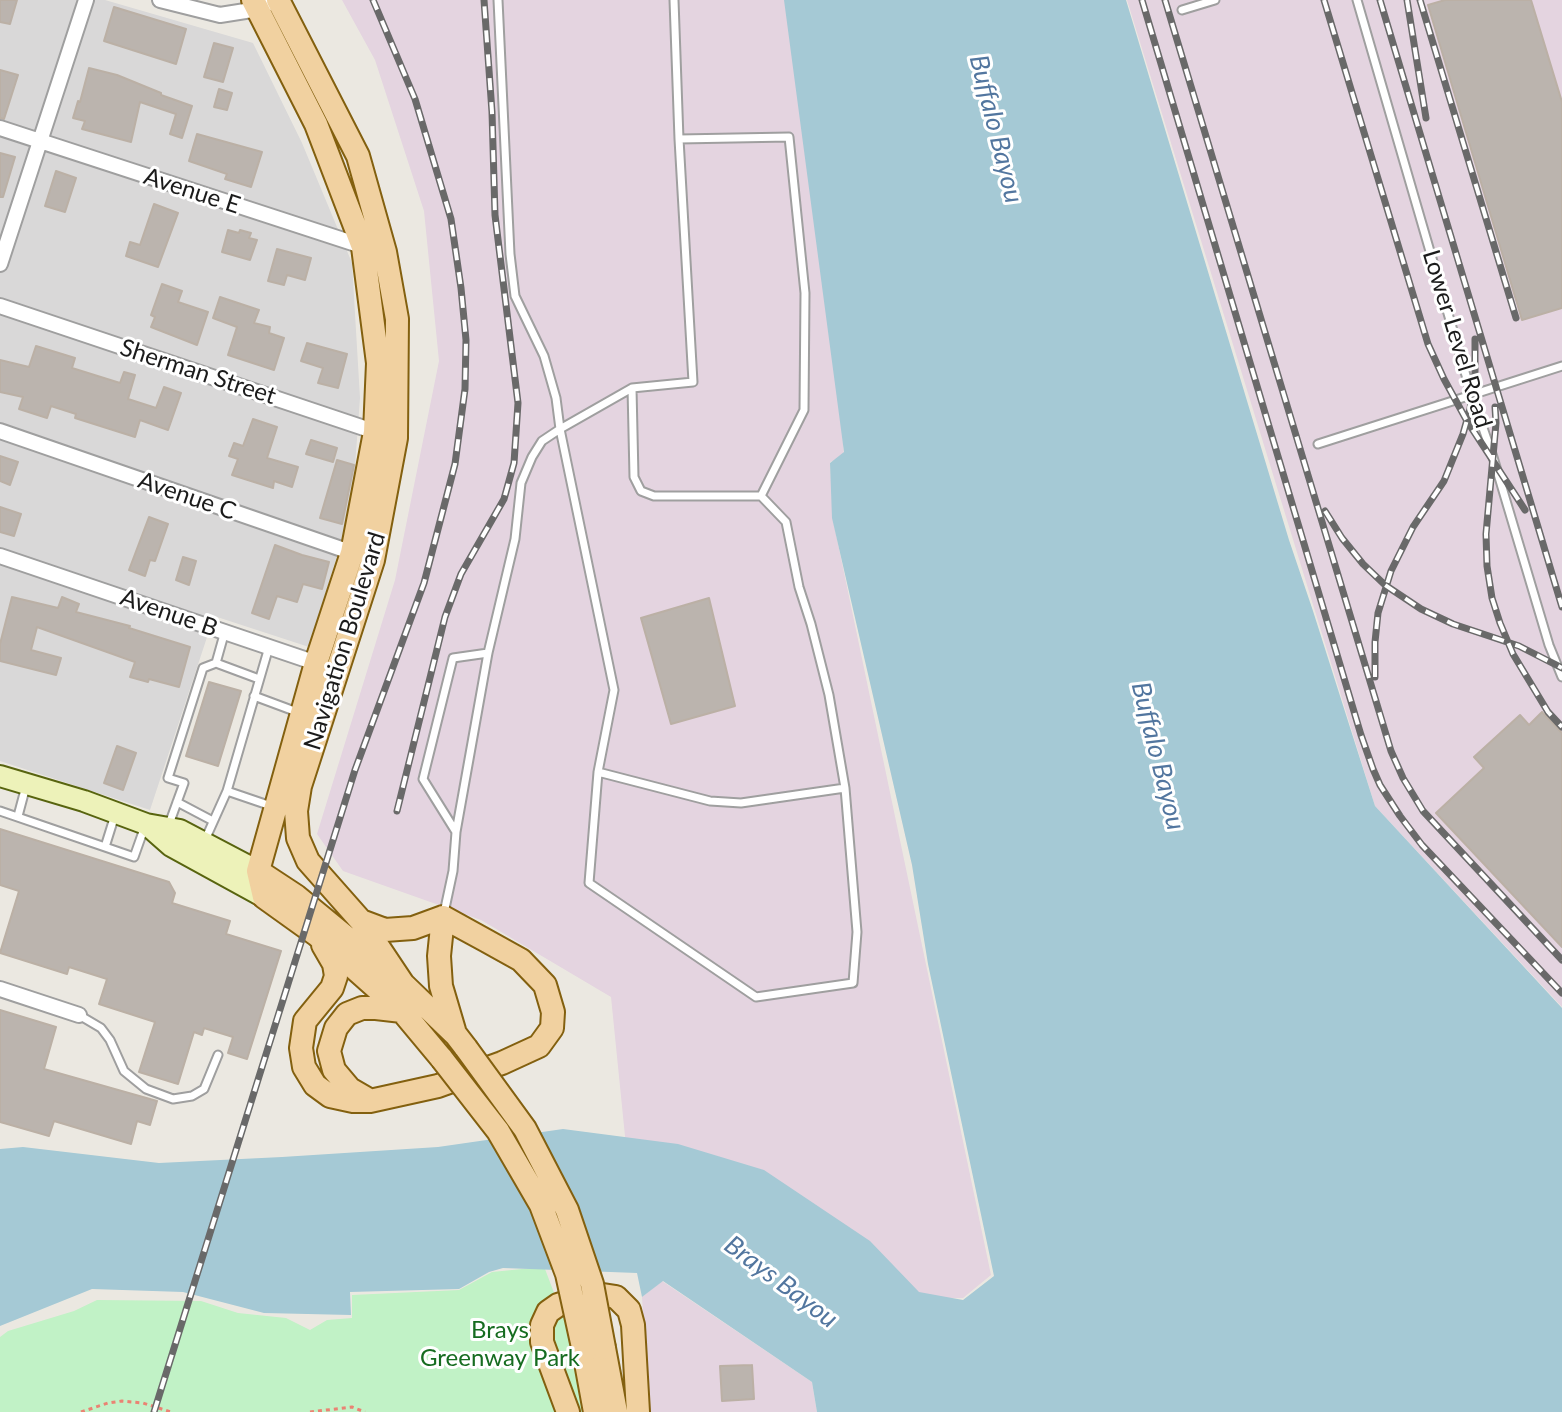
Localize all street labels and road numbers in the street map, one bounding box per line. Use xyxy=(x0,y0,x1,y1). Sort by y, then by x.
street label: Avenue E xyxy=(140,162,244,220)
street label: Lower Level Road xyxy=(1416,246,1498,432)
street label: Sherman Street xyxy=(117,333,279,411)
street label: Avenue C xyxy=(134,466,240,526)
street label: Navigation Boulevard xyxy=(298,529,392,753)
street label: Avenue B xyxy=(117,583,221,643)

